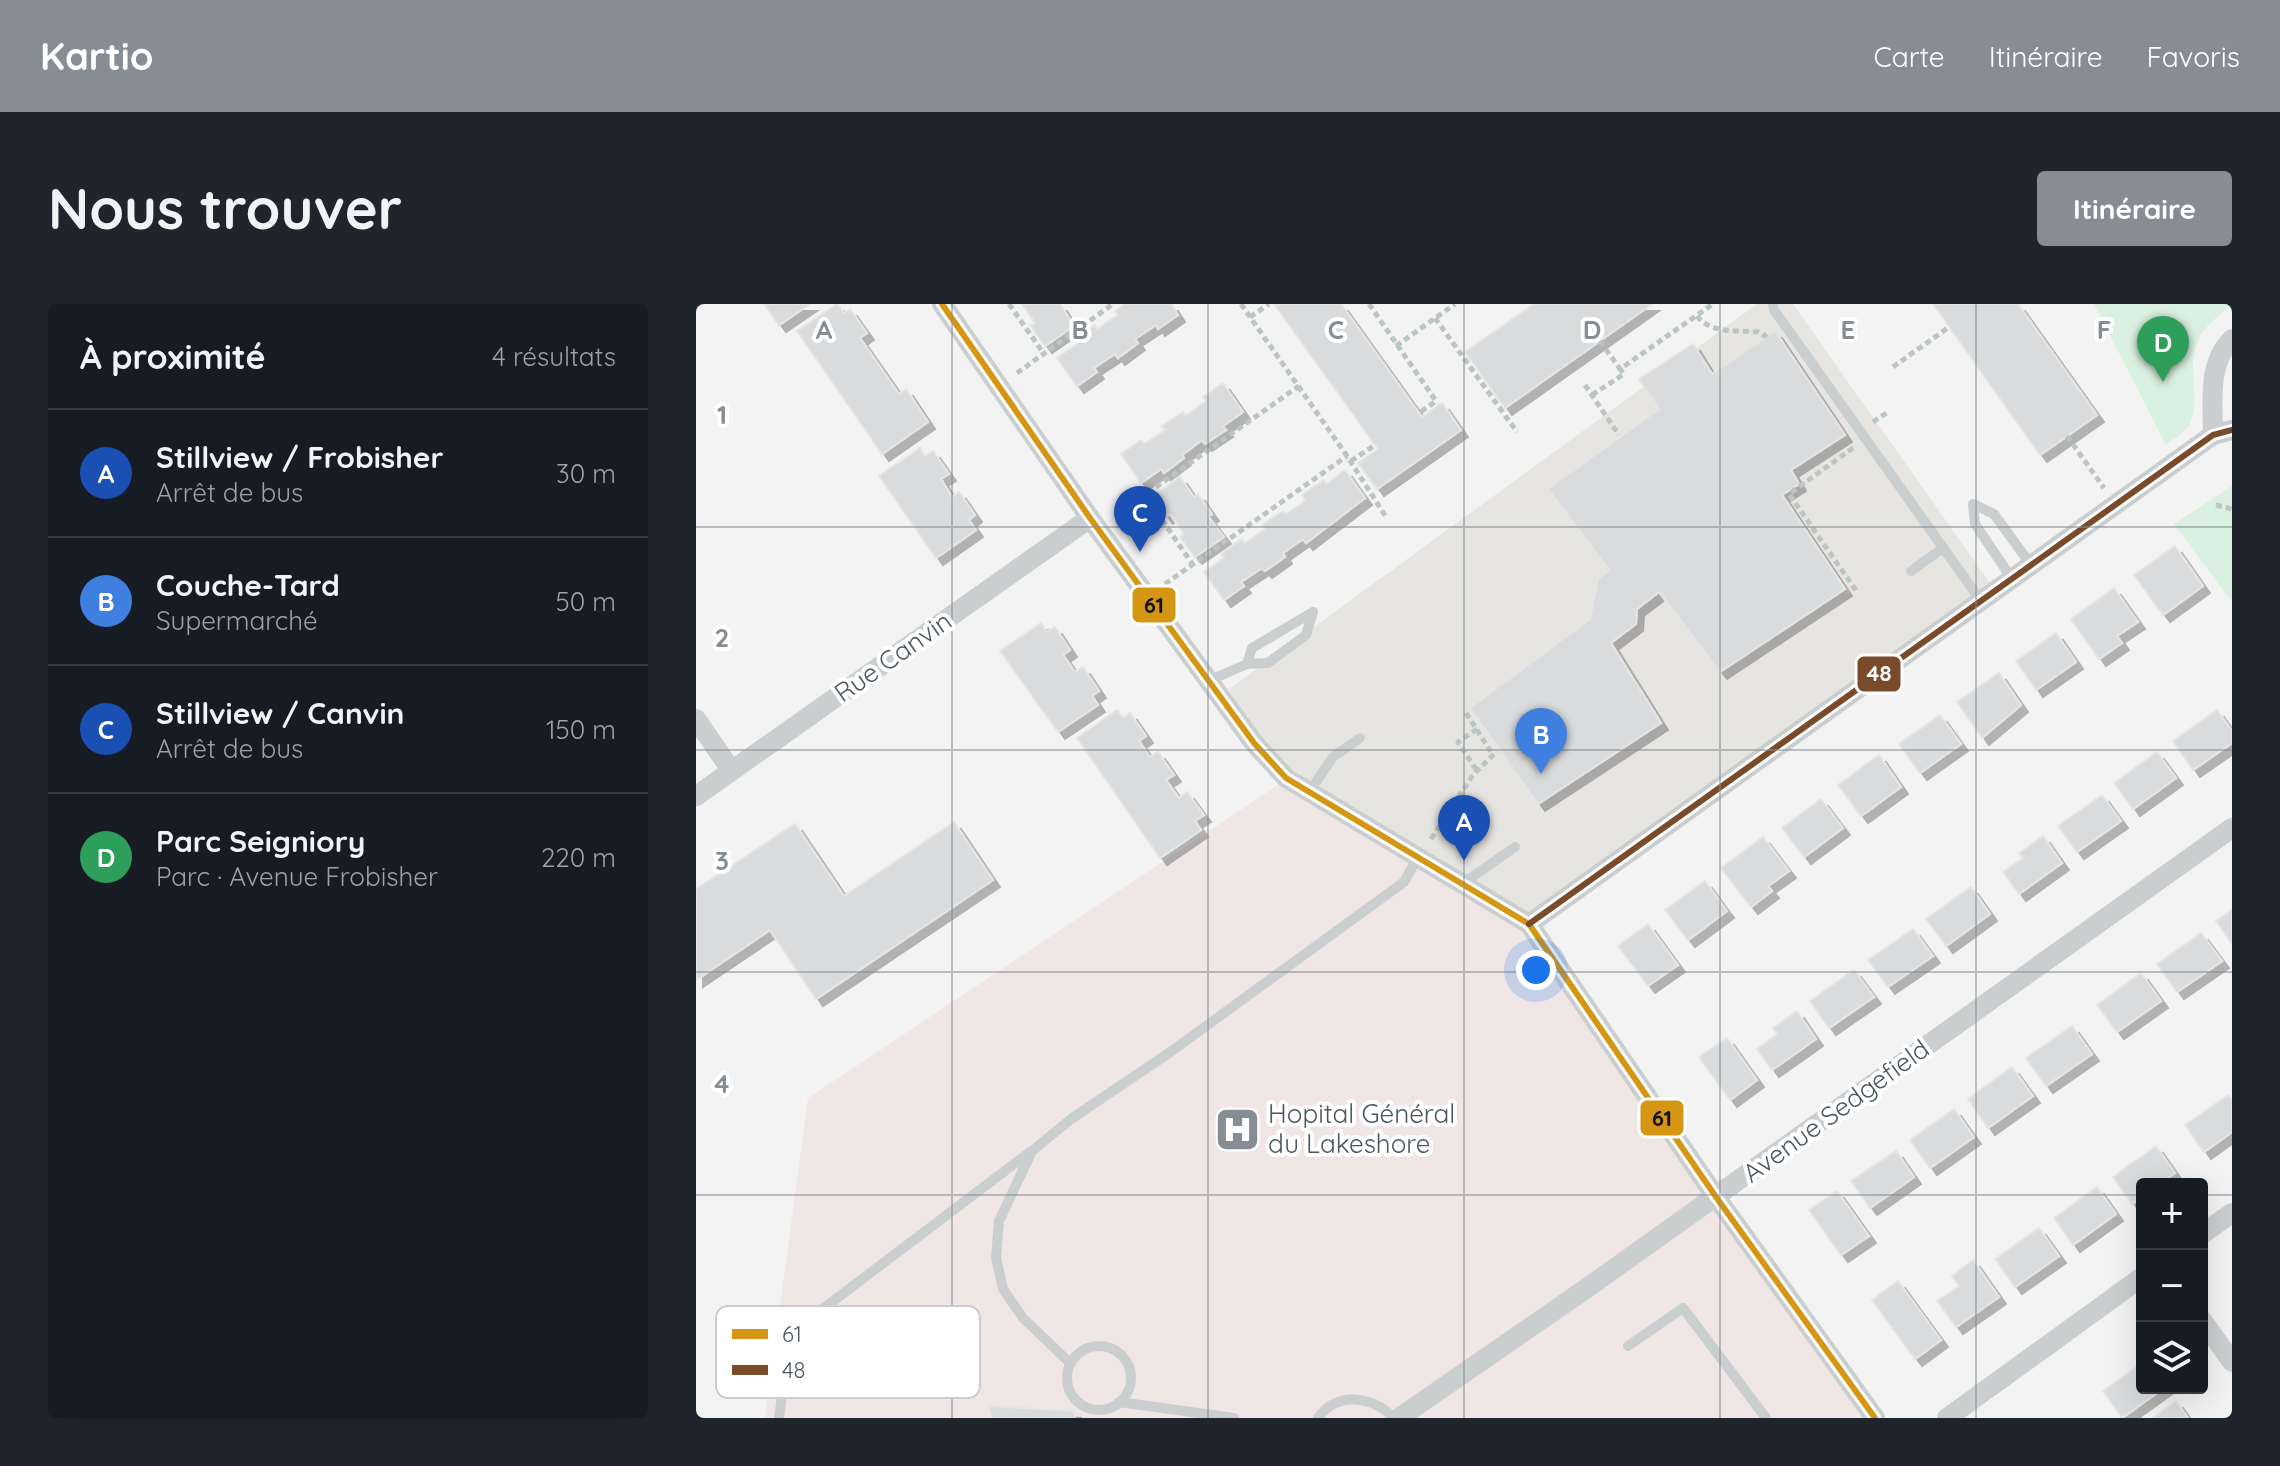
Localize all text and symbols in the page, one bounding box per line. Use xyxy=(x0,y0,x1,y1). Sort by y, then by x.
text: Kartio xyxy=(40,32,153,80)
text: Carte xyxy=(1873,39,1945,74)
text: Itinéraire xyxy=(1989,39,2103,74)
text: Favoris xyxy=(2147,39,2240,74)
button: Itinéraire xyxy=(2037,171,2232,246)
text: Nous trouver xyxy=(48,173,402,243)
text: A xyxy=(816,313,833,346)
text: B xyxy=(1071,313,1089,346)
text: C xyxy=(1328,313,1344,346)
text: D xyxy=(1583,313,1601,346)
text: E xyxy=(1841,313,1855,346)
text: F xyxy=(2097,313,2111,346)
pin: D xyxy=(2137,316,2189,382)
text: À proximité xyxy=(80,335,266,378)
text: 4 résultats xyxy=(492,340,616,373)
text: 1 xyxy=(717,398,727,431)
text: Stillview / Frobisher xyxy=(156,438,444,476)
text: A xyxy=(98,457,114,490)
text: 30 m xyxy=(556,457,616,490)
text: Arrêt de bus xyxy=(156,476,303,509)
pin: C xyxy=(1114,486,1166,552)
text: Couche-Tard xyxy=(156,566,340,604)
text: B xyxy=(97,585,115,618)
text: 50 m xyxy=(556,585,616,618)
line badge: 61 xyxy=(1131,586,1177,624)
text: 61 xyxy=(1144,591,1164,619)
text: Supermarché xyxy=(156,604,318,637)
street label: Rue Canvin xyxy=(828,604,958,709)
text: 2 xyxy=(715,621,729,654)
line badge: 48 xyxy=(1856,655,1902,693)
text: 48 xyxy=(1867,659,1892,687)
text: Stillview / Canvin xyxy=(156,694,404,732)
pin: B xyxy=(1515,708,1567,774)
text: C xyxy=(98,713,114,746)
text: 150 m xyxy=(546,713,616,746)
text: Arrêt de bus xyxy=(156,732,303,765)
pin: A xyxy=(1438,795,1490,861)
text: Parc Seigniory xyxy=(156,822,365,860)
text: D xyxy=(97,841,115,874)
text: 220 m xyxy=(541,841,616,874)
text: 3 xyxy=(715,844,729,877)
text: Parc · Avenue Frobisher xyxy=(156,860,438,893)
your location xyxy=(1516,950,1556,990)
street label: Avenue Sedgefield xyxy=(1736,1032,1935,1189)
text: 4 xyxy=(714,1067,730,1100)
place label: Hopital Général du Lakeshore xyxy=(1268,1097,1455,1160)
line badge: 61 xyxy=(1639,1099,1685,1137)
text: 61 xyxy=(1652,1104,1672,1132)
hospital icon: Hopital Général du Lakeshore xyxy=(1213,1105,1261,1153)
map controls xyxy=(2136,1178,2208,1394)
button: + xyxy=(2136,1178,2208,1250)
button: − xyxy=(2136,1250,2208,1322)
legend xyxy=(716,1306,980,1398)
text: 61 xyxy=(782,1320,802,1348)
button: layers xyxy=(2136,1322,2208,1394)
text: 48 xyxy=(782,1356,805,1384)

